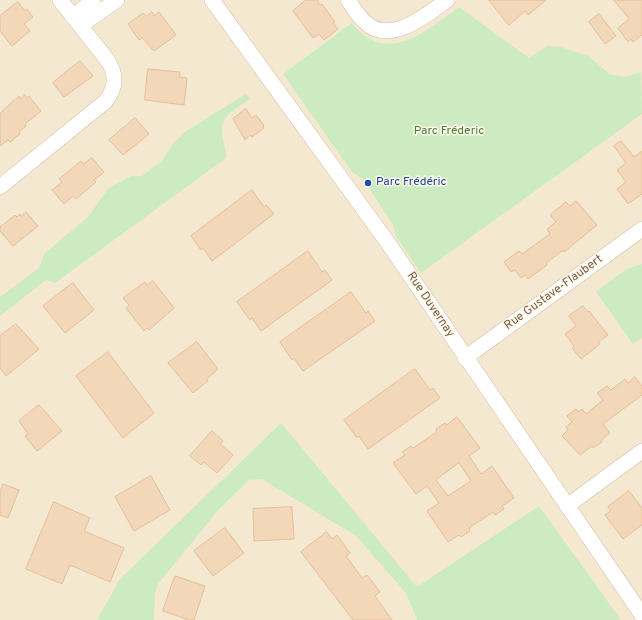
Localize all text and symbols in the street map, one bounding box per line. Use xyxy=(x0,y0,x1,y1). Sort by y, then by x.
park label: Parc Fréderic xyxy=(414,125,484,139)
place label: Parc Frédéric xyxy=(376,176,446,190)
marker: Parc Frédéric xyxy=(363,178,373,188)
street label: Rue Gustave-Flaubert xyxy=(502,252,606,334)
street label: Rue Duvernay xyxy=(403,270,457,340)

